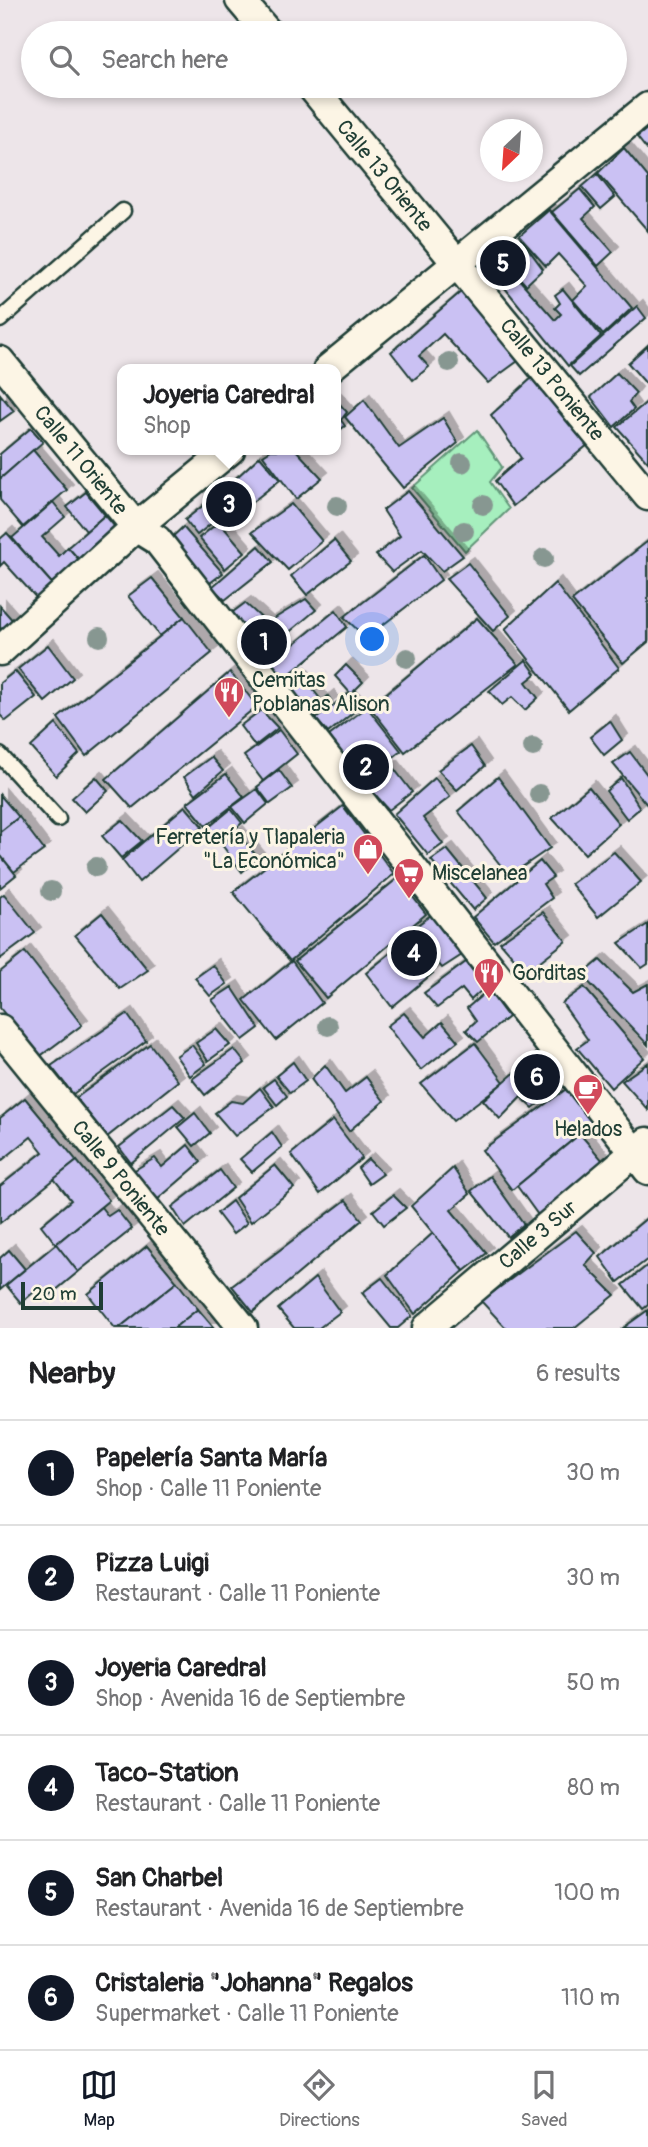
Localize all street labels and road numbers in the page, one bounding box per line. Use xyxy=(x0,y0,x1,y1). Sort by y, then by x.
street label: Calle 13 Oriente xyxy=(331,114,439,238)
street label: Calle 13 Poniente xyxy=(494,313,611,447)
street label: Calle 11 Oriente xyxy=(28,400,134,521)
street label: Calle 9 Poniente xyxy=(66,1114,177,1242)
street label: Calle 3 Sur xyxy=(493,1193,583,1275)

